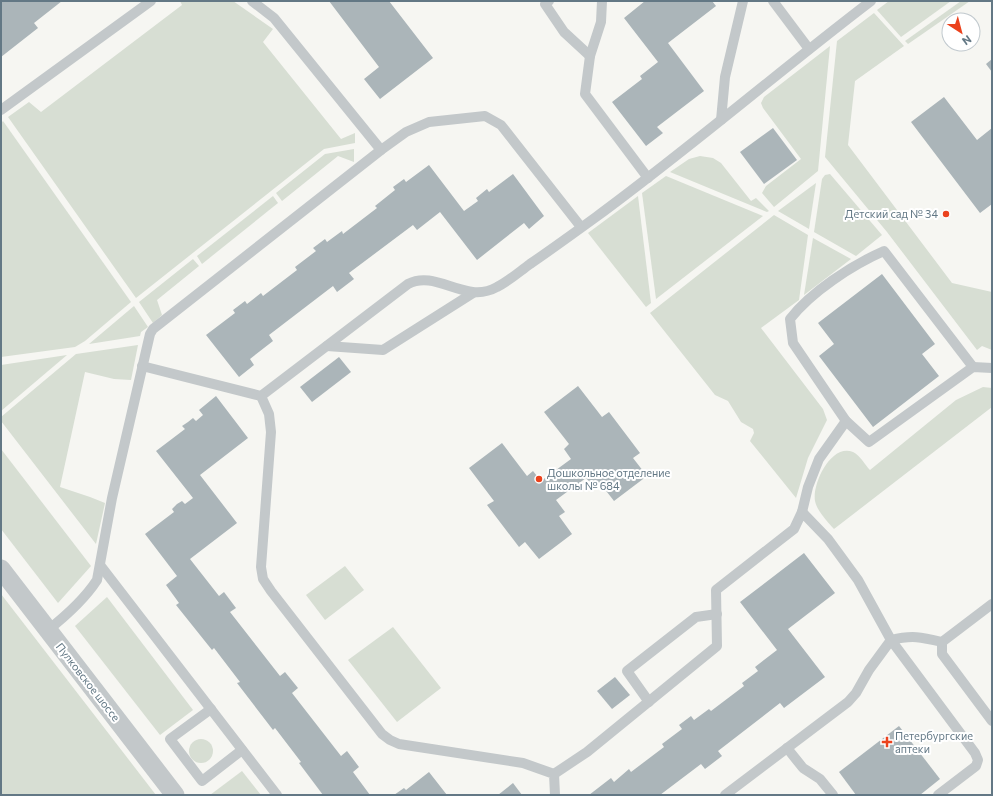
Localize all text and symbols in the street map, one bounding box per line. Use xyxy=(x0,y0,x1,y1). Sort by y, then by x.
north arrow xyxy=(941,12,981,52)
text: N xyxy=(960,33,974,48)
place label: Детский сад № 34 xyxy=(845,207,938,220)
marker: Детский сад № 34 xyxy=(941,209,951,219)
place label: Дошкольное отделение школы № 684 xyxy=(547,466,671,492)
marker: Дошкольное отделение школы № 684 xyxy=(534,474,544,484)
street label: Пулковское шоссе xyxy=(54,640,123,724)
place label: Петербургские аптеки xyxy=(895,729,973,755)
marker: Петербургские аптеки xyxy=(882,737,892,747)

